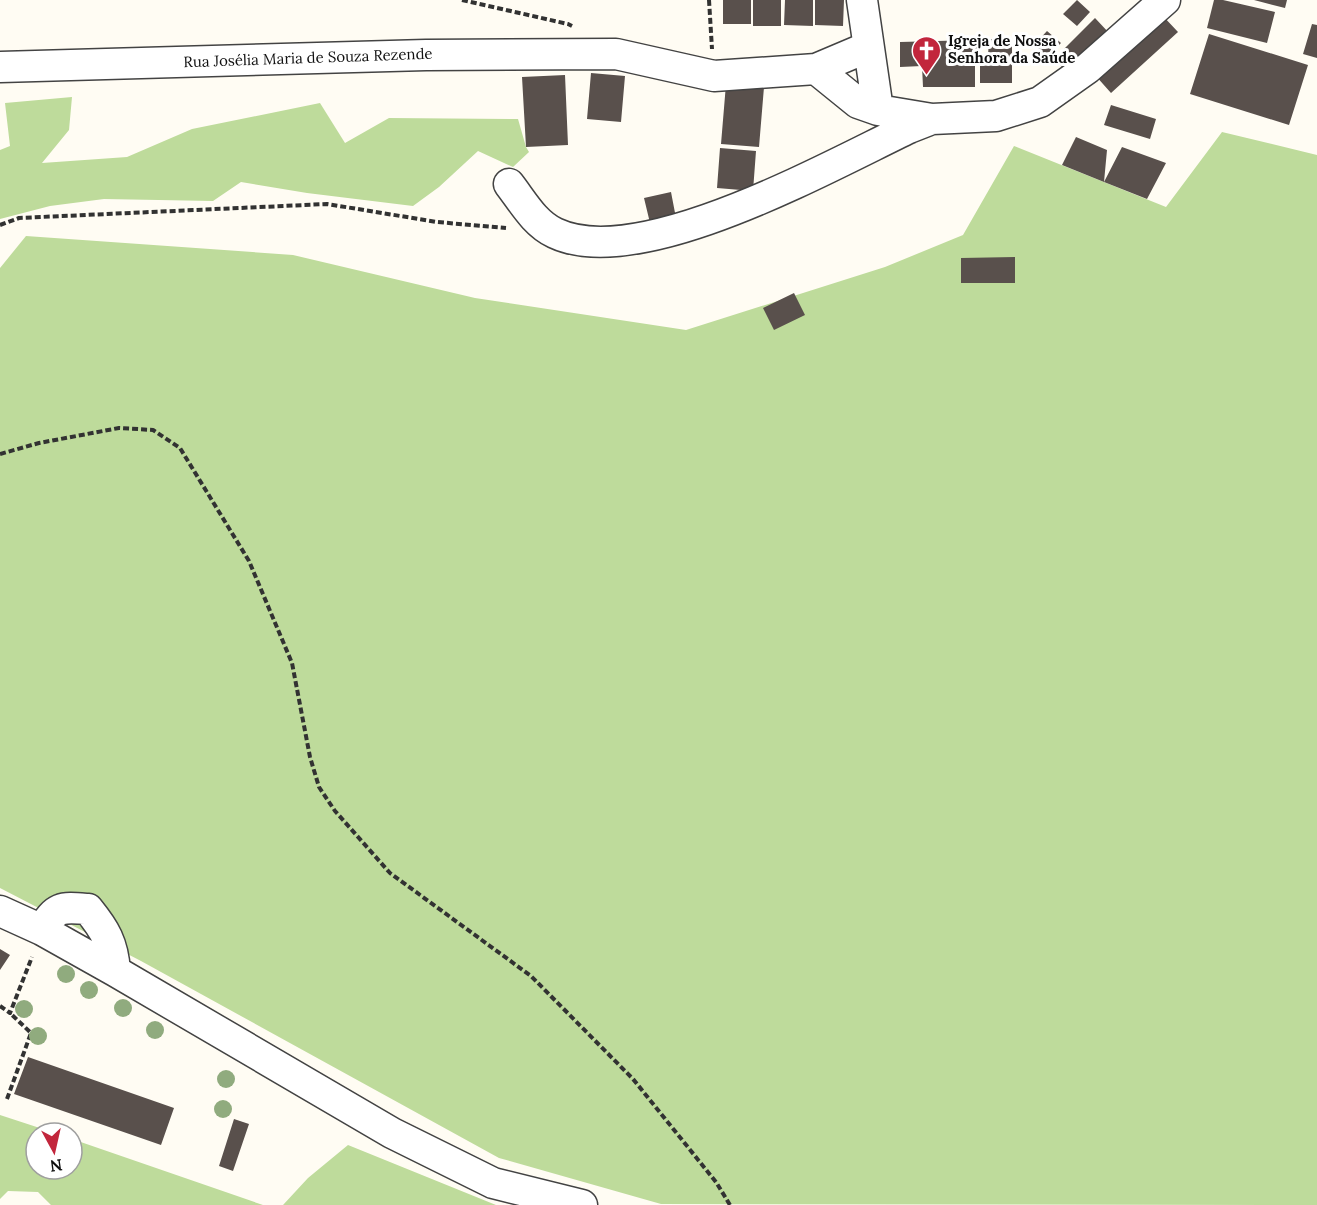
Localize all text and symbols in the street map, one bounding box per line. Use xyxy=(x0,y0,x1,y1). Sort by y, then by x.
place label: Igreja de Nossa Senhora da Saúde xyxy=(948,31,1075,67)
church icon: Igreja de Nossa Senhora da Saúde xyxy=(911,34,943,76)
street label: Rua Josélia Maria de Souza Rezende xyxy=(183,44,433,71)
north arrow xyxy=(24,1121,84,1181)
text: N xyxy=(49,1155,64,1177)

